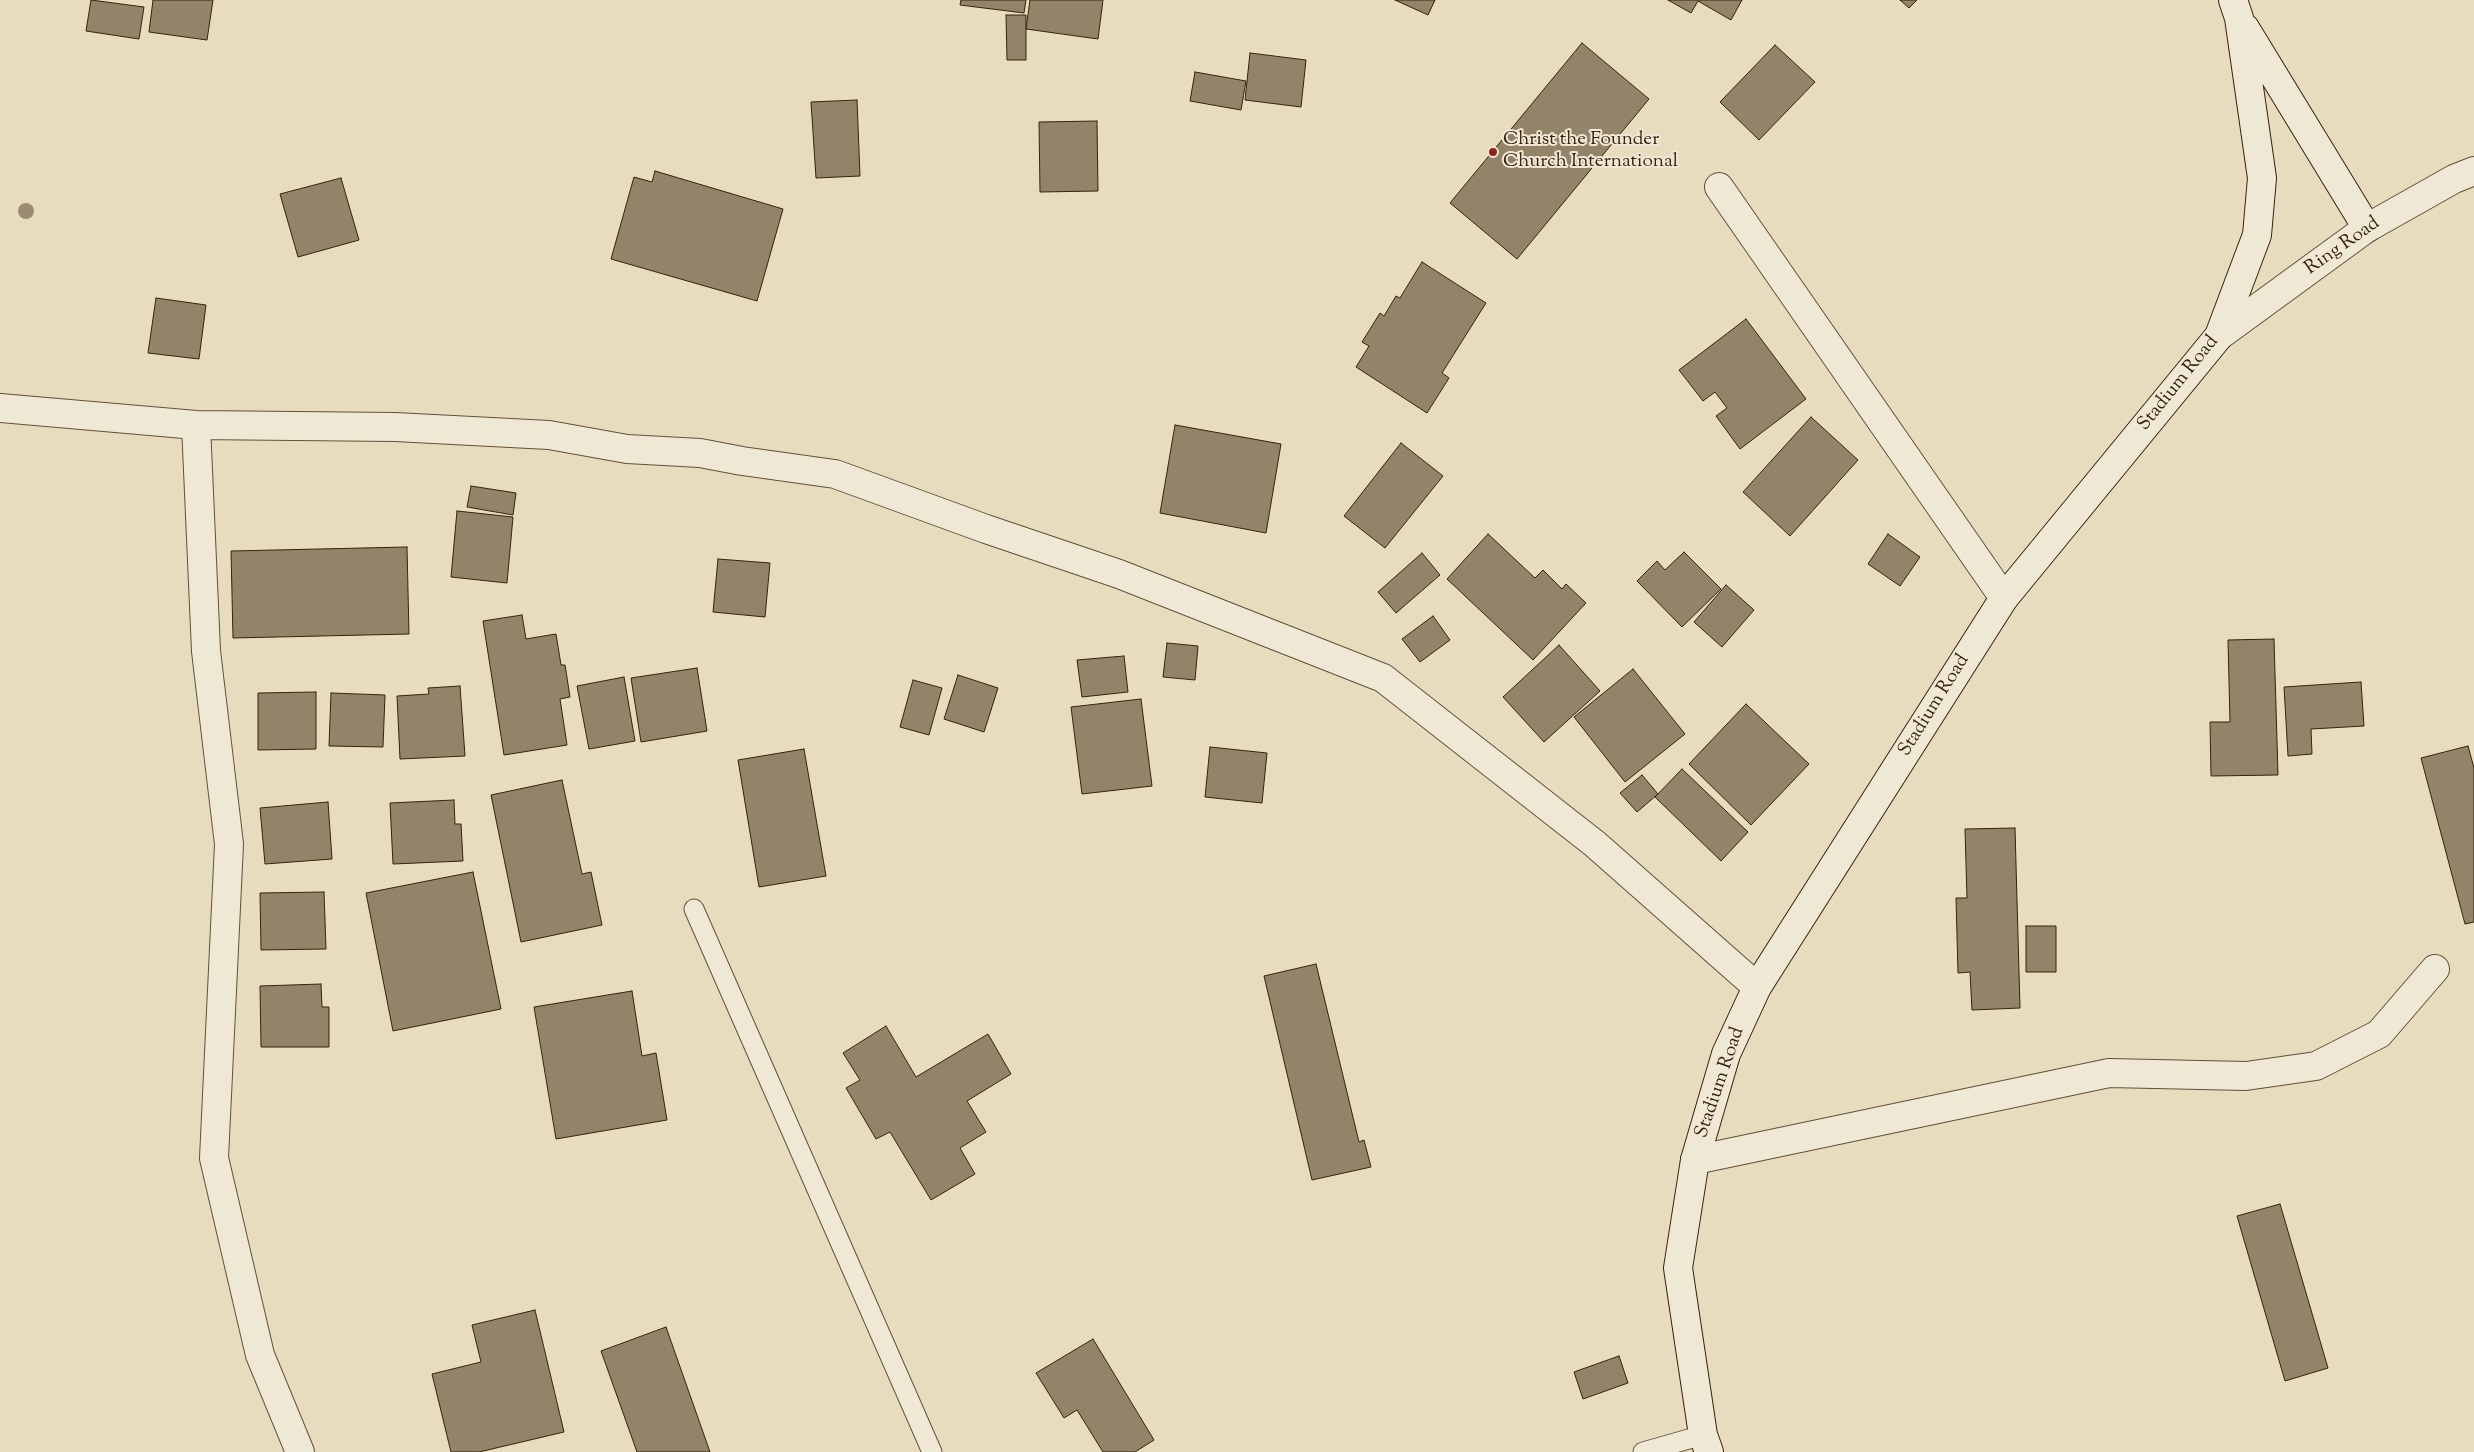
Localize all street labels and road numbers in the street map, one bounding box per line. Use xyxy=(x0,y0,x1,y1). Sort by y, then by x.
street label: Ring Road xyxy=(2301,213,2385,281)
street label: Stadium Road xyxy=(2134,332,2224,436)
street label: Stadium Road xyxy=(1895,651,1975,761)
street label: Stadium Road xyxy=(1691,1025,1751,1141)

